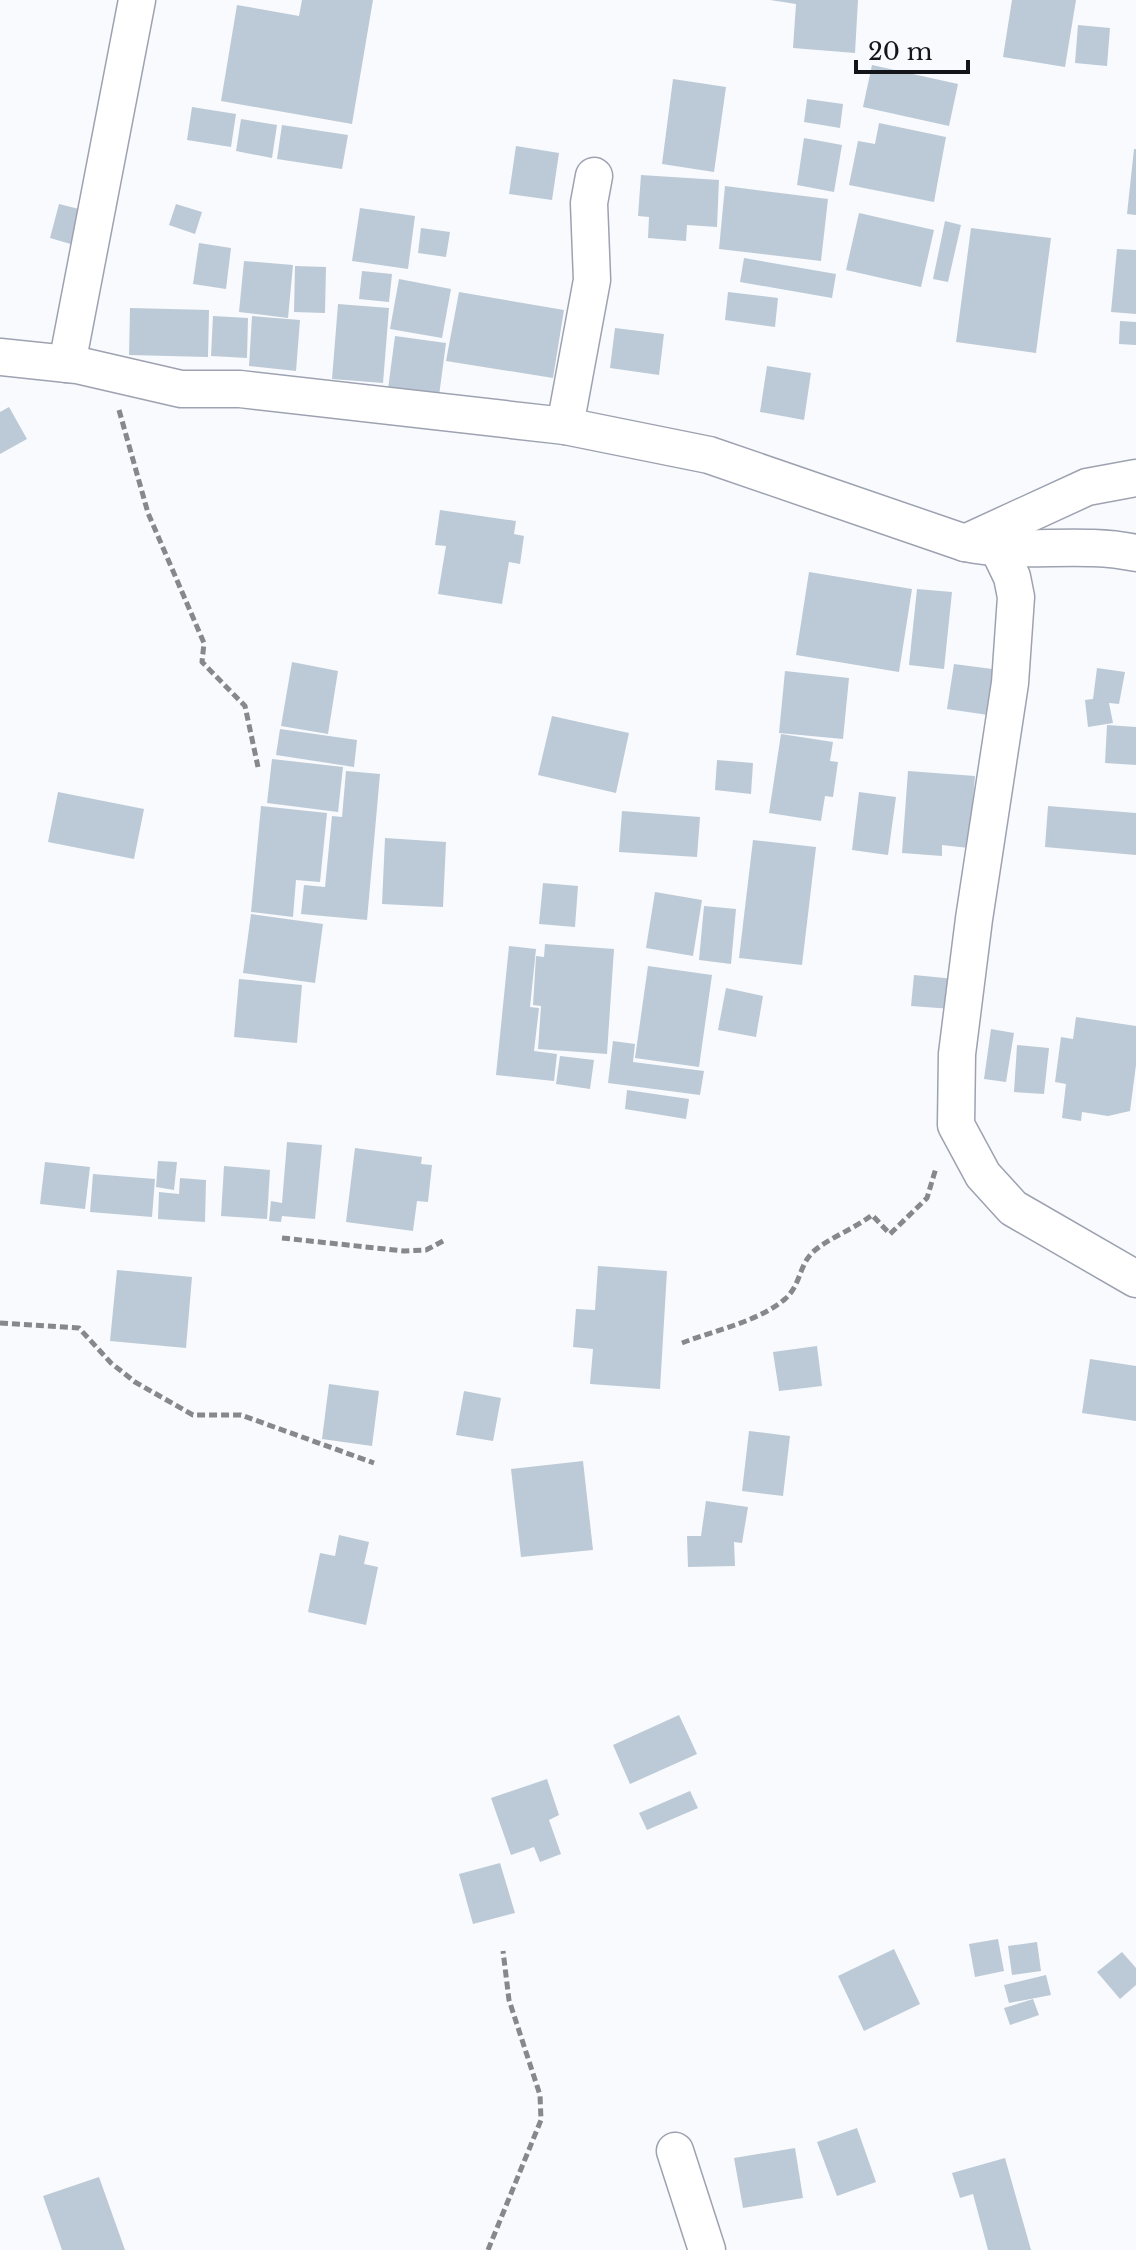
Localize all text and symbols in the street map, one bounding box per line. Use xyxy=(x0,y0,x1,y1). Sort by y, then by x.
scale bar xyxy=(856,24,968,74)
text: 20 m xyxy=(868,37,933,66)

